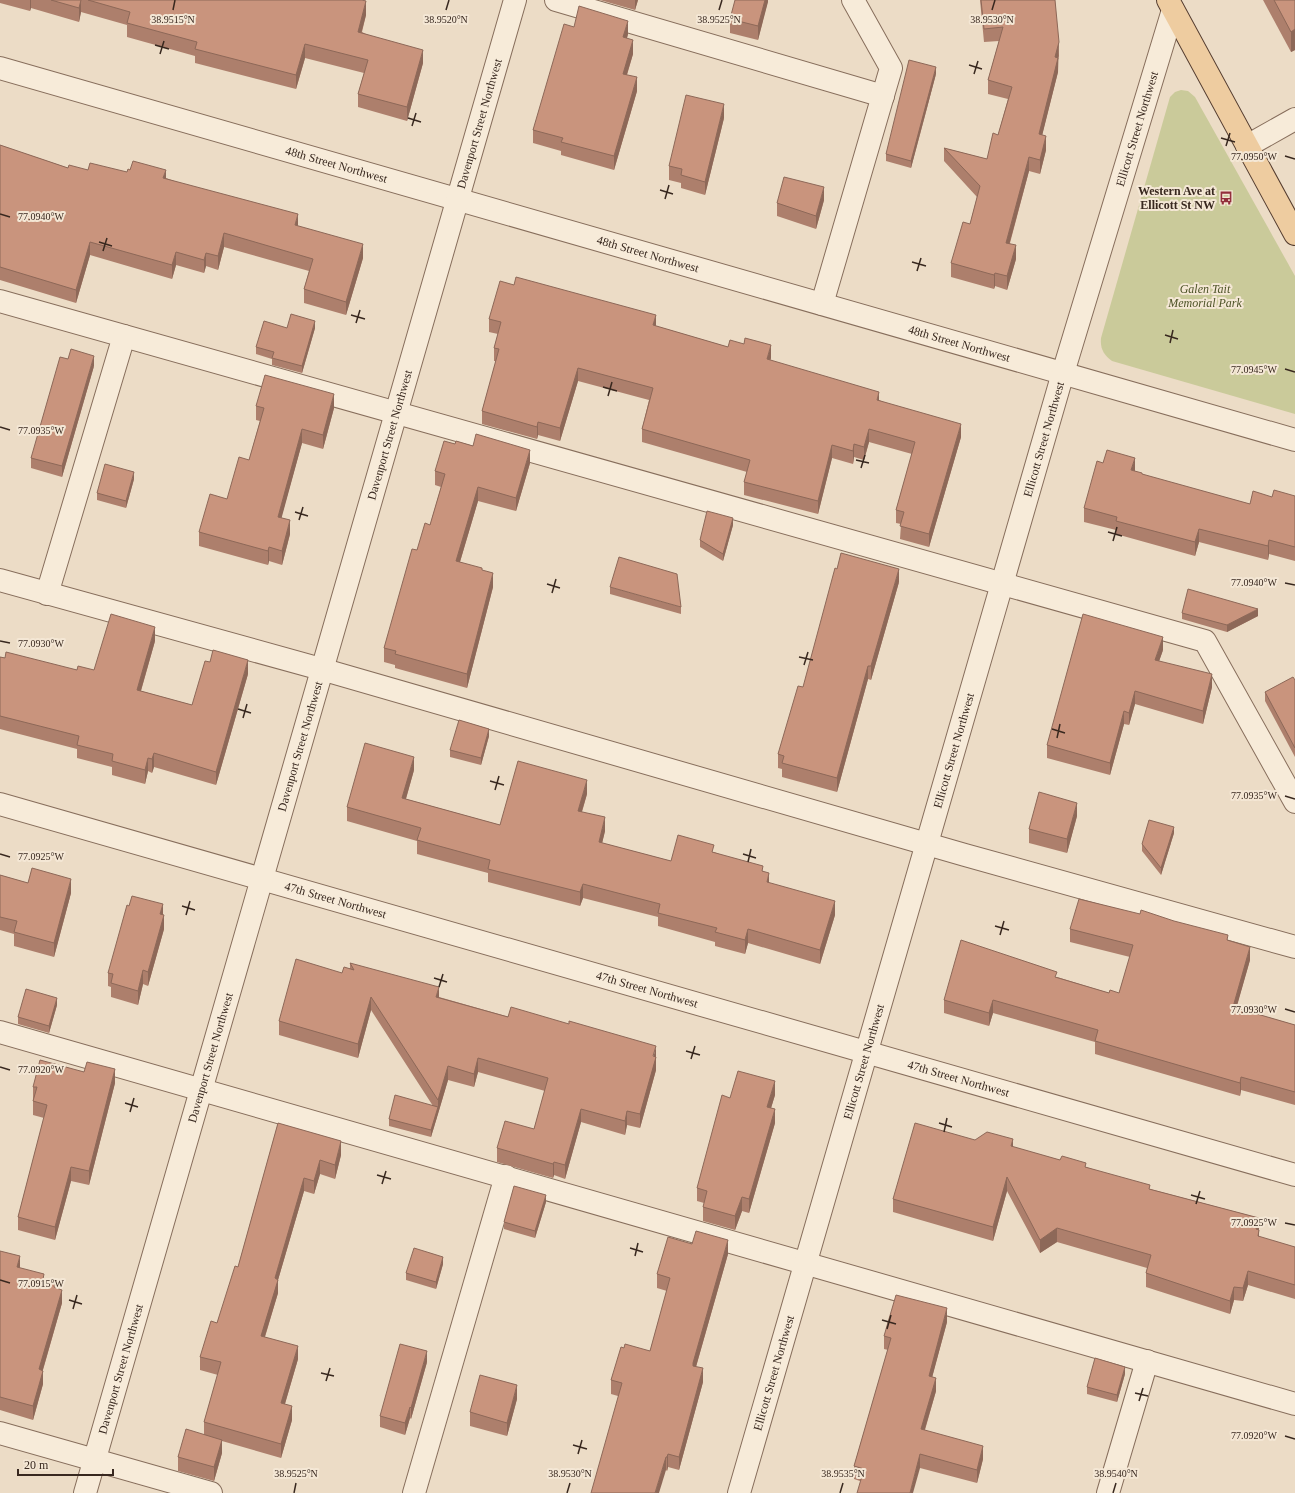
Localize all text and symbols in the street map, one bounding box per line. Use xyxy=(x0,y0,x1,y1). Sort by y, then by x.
text: 38.9515°N xyxy=(151,14,195,25)
text: 38.9520°N xyxy=(424,14,468,25)
text: 38.9525°N xyxy=(697,14,741,25)
text: 38.9530°N xyxy=(970,14,1014,25)
street label: Davenport Street Northwest xyxy=(454,56,505,190)
street label: Ellicott Street Northwest xyxy=(1113,69,1161,188)
street label: 48th Street Northwest xyxy=(284,143,390,186)
text: 77.0950°W xyxy=(1231,151,1278,162)
place label: Western Ave at Ellicott St NW xyxy=(1138,184,1215,212)
bus stop icon: Western Ave at Ellicott St NW xyxy=(1218,190,1234,206)
text: 77.0940°W xyxy=(18,211,65,222)
street label: 48th Street Northwest xyxy=(595,233,701,276)
park label: Galen Tait Memorial Park xyxy=(1167,282,1242,310)
street label: 48th Street Northwest xyxy=(907,322,1012,365)
text: 77.0945°W xyxy=(1231,364,1278,375)
street label: Davenport Street Northwest xyxy=(364,368,415,502)
street label: Ellicott Street Northwest xyxy=(1021,379,1067,499)
text: 77.0935°W xyxy=(18,425,65,436)
text: 77.0940°W xyxy=(1231,577,1278,588)
text: 77.0930°W xyxy=(18,638,65,649)
street label: Davenport Street Northwest xyxy=(275,679,326,813)
street label: Ellicott Street Northwest xyxy=(930,690,977,810)
text: 77.0935°W xyxy=(1231,790,1278,801)
text: 77.0925°W xyxy=(18,851,65,862)
street label: 47th Street Northwest xyxy=(283,879,389,922)
street label: 47th Street Northwest xyxy=(594,968,700,1011)
street label: Davenport Street Northwest xyxy=(185,990,236,1124)
street label: Ellicott Street Northwest xyxy=(840,1002,887,1121)
text: 77.0930°W xyxy=(1231,1004,1278,1015)
street label: 47th Street Northwest xyxy=(906,1057,1012,1100)
text: 77.0920°W xyxy=(18,1064,65,1075)
text: 77.0925°W xyxy=(1231,1217,1278,1228)
text: 77.0915°W xyxy=(18,1278,65,1289)
street label: Davenport Street Northwest xyxy=(95,1302,146,1436)
street label: Ellicott Street Northwest xyxy=(750,1313,797,1432)
text: 77.0920°W xyxy=(1231,1430,1278,1441)
scale bar xyxy=(18,1451,113,1477)
text: 20 m xyxy=(24,1458,49,1472)
text: 38.9525°N xyxy=(274,1468,318,1479)
text: 38.9530°N xyxy=(548,1468,592,1479)
text: 38.9535°N xyxy=(821,1468,865,1479)
text: 38.9540°N xyxy=(1094,1468,1138,1479)

